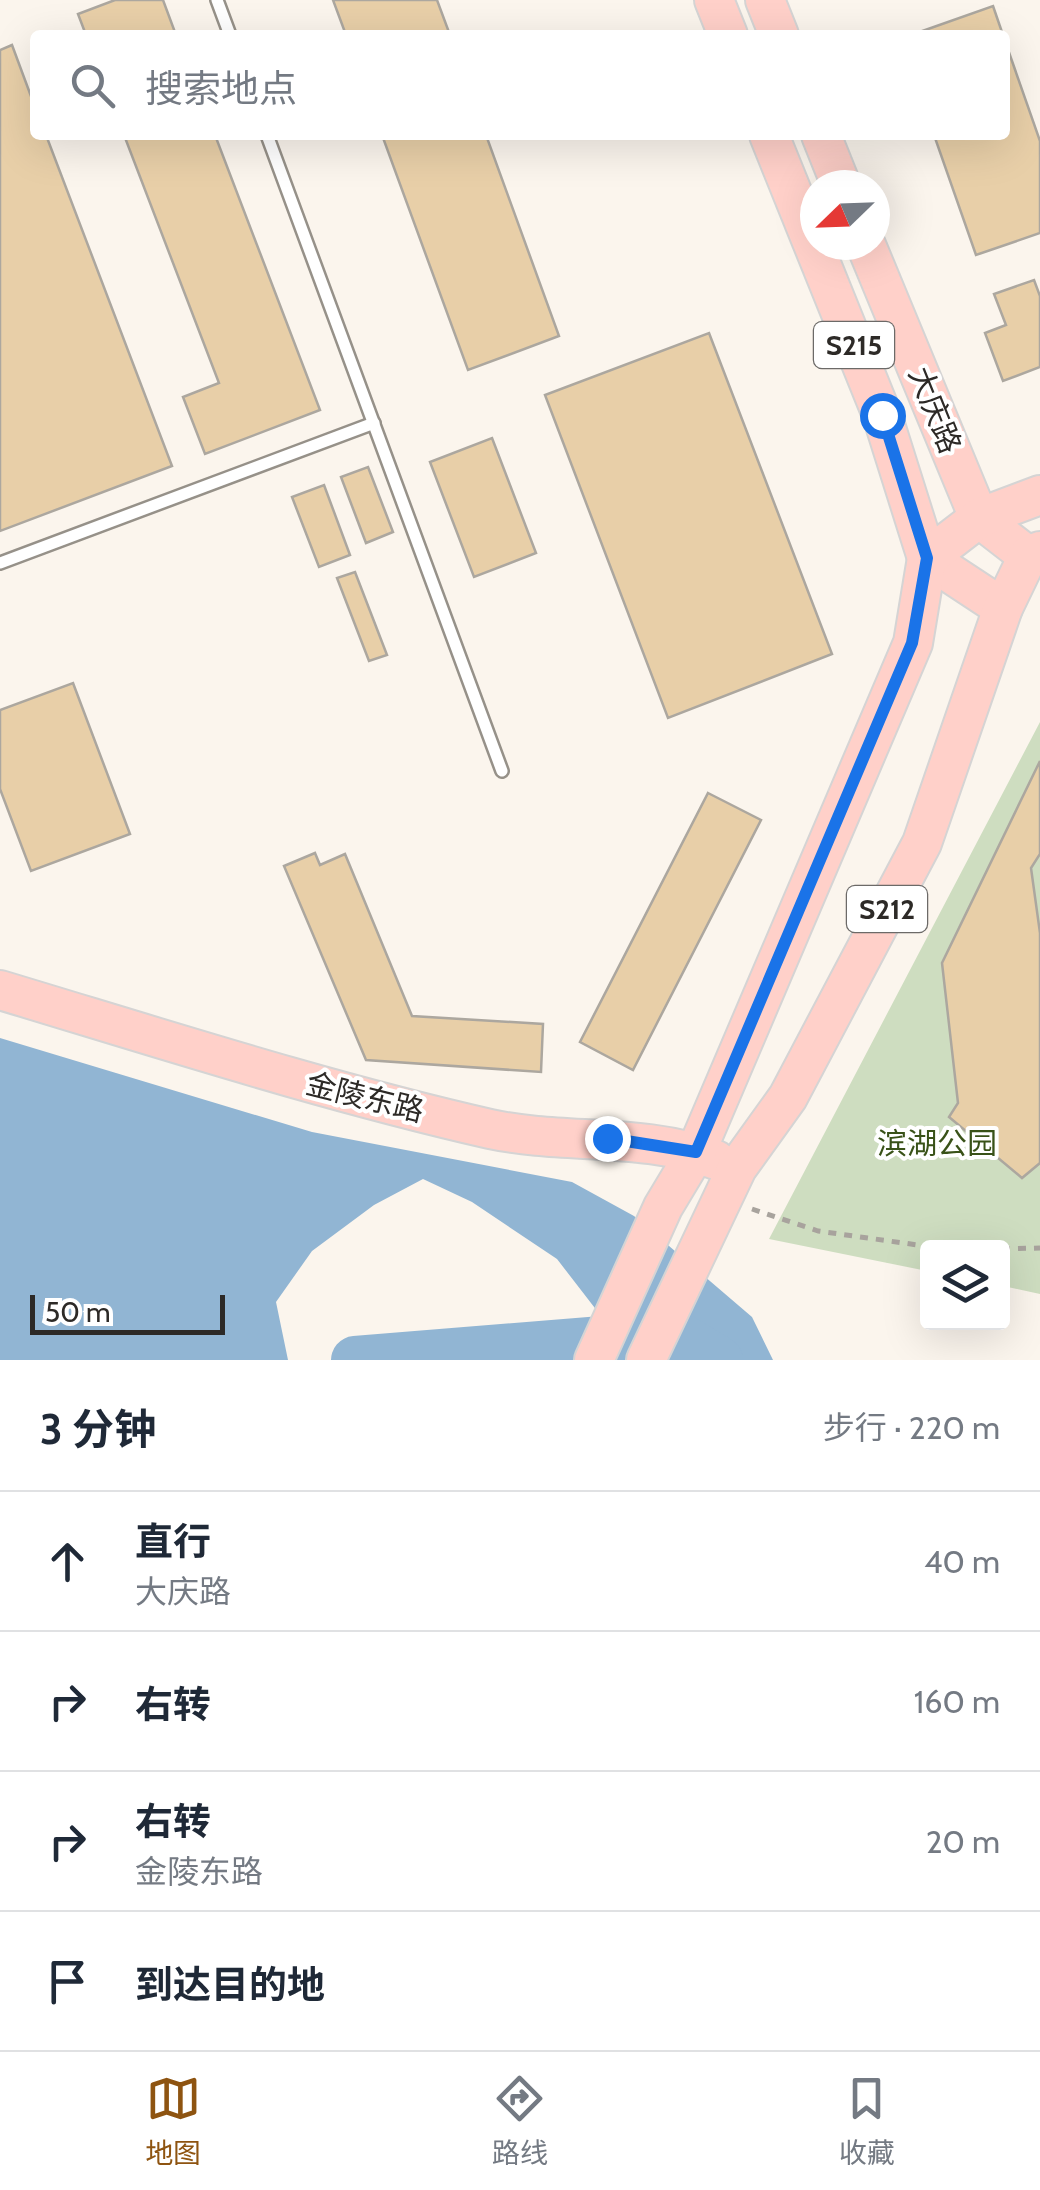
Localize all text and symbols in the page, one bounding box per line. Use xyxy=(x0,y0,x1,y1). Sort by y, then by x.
search box xyxy=(30,30,1010,140)
icon: search xyxy=(65,58,120,113)
text: 搜索地点 xyxy=(145,65,297,112)
north arrow xyxy=(800,170,890,260)
road number: S215 xyxy=(814,322,894,368)
street label: 大庆路 xyxy=(901,361,969,459)
route start xyxy=(860,393,906,439)
road number: S212 xyxy=(847,886,927,932)
street label: 金陵东路 xyxy=(302,1065,428,1129)
route end xyxy=(585,1116,631,1162)
park label: 滨湖公园 xyxy=(877,1125,997,1162)
map controls xyxy=(920,1240,1010,1330)
button: layers xyxy=(920,1240,1010,1330)
scale bar xyxy=(30,1290,225,1334)
text: 50 m xyxy=(45,1295,111,1329)
text: 3 分钟 xyxy=(40,1403,156,1455)
text: 步行 · 220 m xyxy=(823,1408,1000,1447)
text: 直行 xyxy=(135,1518,211,1565)
icon: ahead xyxy=(40,1534,95,1589)
text: 40 m xyxy=(924,1542,1000,1581)
text: 大庆路 xyxy=(135,1572,231,1611)
icon: right xyxy=(40,1674,95,1729)
text: 右转 xyxy=(135,1681,211,1728)
text: 160 m xyxy=(914,1682,1000,1721)
text: 右转 xyxy=(135,1798,211,1845)
icon: right xyxy=(40,1814,95,1869)
text: 20 m xyxy=(926,1822,1000,1861)
text: 金陵东路 xyxy=(135,1852,263,1891)
icon: arrive xyxy=(40,1954,95,2009)
text: 到达目的地 xyxy=(135,1961,325,2008)
tab: 地图 xyxy=(145,2071,201,2171)
tab: 路线 xyxy=(492,2071,548,2171)
tab: 收藏 xyxy=(839,2071,895,2171)

